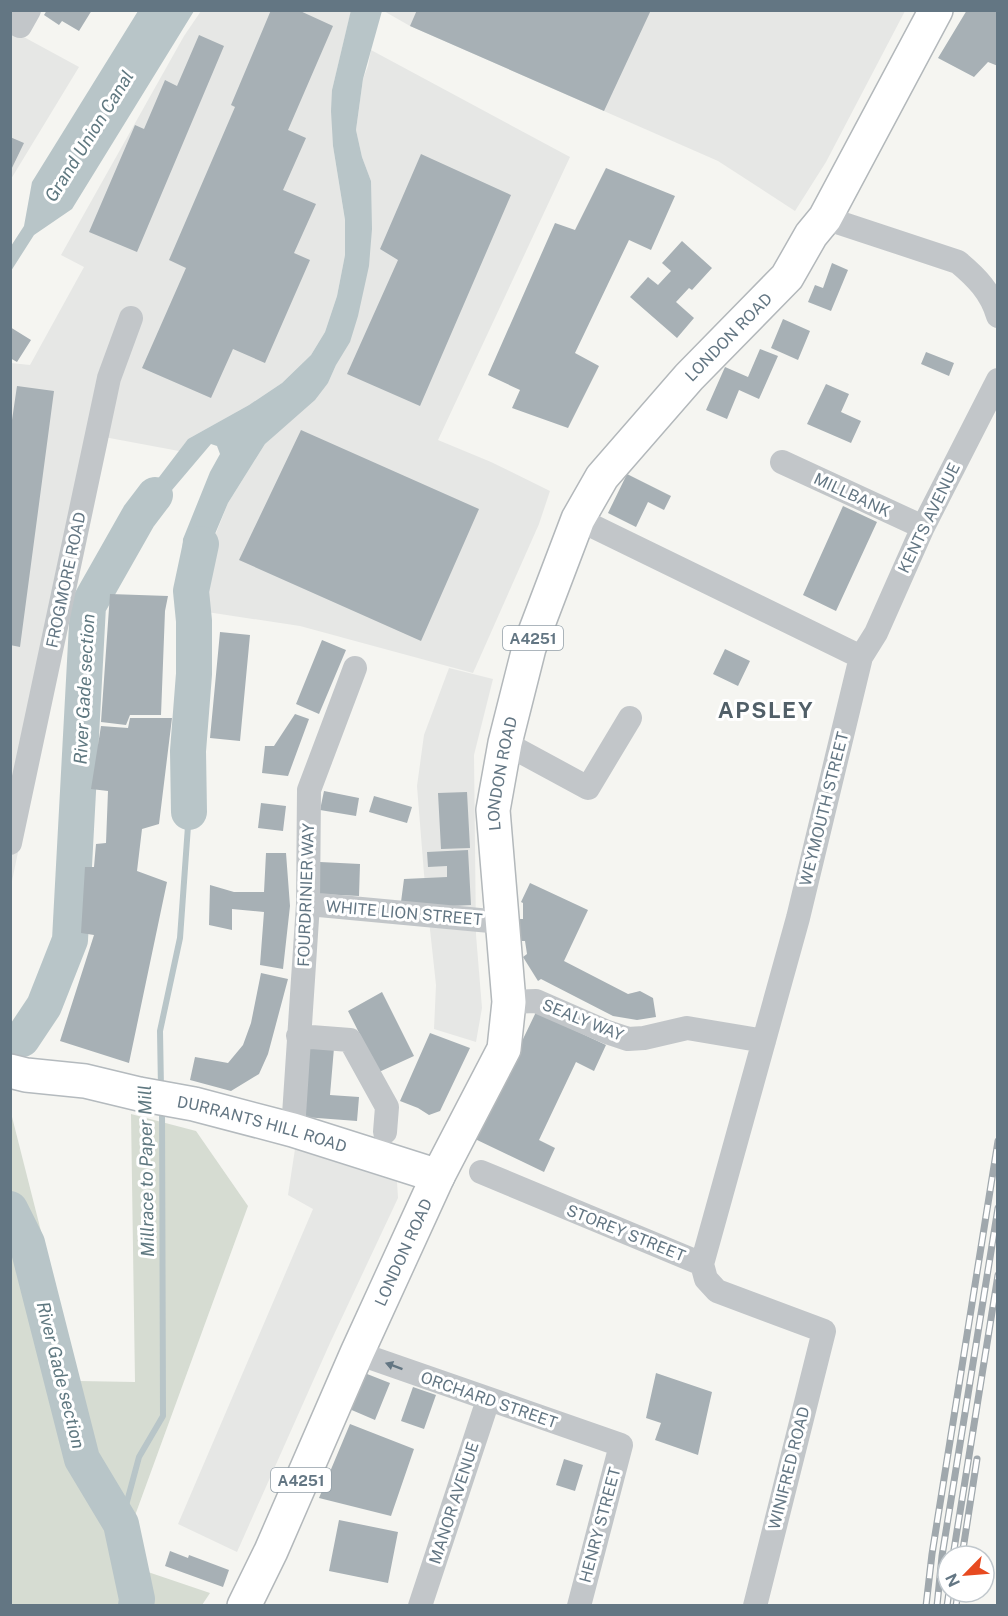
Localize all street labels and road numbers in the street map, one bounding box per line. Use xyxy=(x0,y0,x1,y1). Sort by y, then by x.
street label: LONDON ROAD xyxy=(681,289,776,385)
street label: KENTS AVENUE xyxy=(894,460,964,576)
street label: MILLBANK xyxy=(811,469,893,521)
street label: FROGMORE ROAD xyxy=(42,510,90,650)
road number: A4251 xyxy=(503,626,563,650)
street label: LONDON ROAD xyxy=(484,714,521,832)
street label: WEYMOUTH STREET xyxy=(796,729,852,888)
street label: FOURDRINIER WAY xyxy=(294,823,318,967)
street label: WHITE LION STREET xyxy=(325,897,484,929)
street label: SEALY WAY xyxy=(540,995,627,1045)
street label: DURRANTS HILL ROAD xyxy=(176,1092,349,1156)
street label: LONDON ROAD xyxy=(370,1196,436,1309)
street label: STOREY STREET xyxy=(564,1200,689,1266)
street label: ORCHARD STREET xyxy=(418,1368,560,1432)
street label: WINIFRED ROAD xyxy=(765,1405,813,1531)
street label: MANOR AVENUE xyxy=(425,1439,483,1567)
street label: HENRY STREET xyxy=(575,1465,625,1585)
road number: A4251 xyxy=(271,1468,331,1492)

